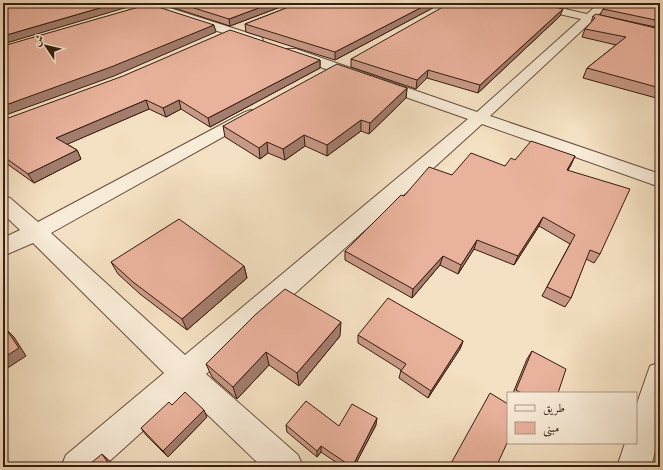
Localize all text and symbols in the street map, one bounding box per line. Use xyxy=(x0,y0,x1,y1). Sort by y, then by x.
north arrow xyxy=(26,26,66,66)
text: ش xyxy=(29,32,47,49)
legend xyxy=(507,392,637,444)
text: طريق xyxy=(543,400,565,416)
text: مبنى xyxy=(543,420,559,437)

